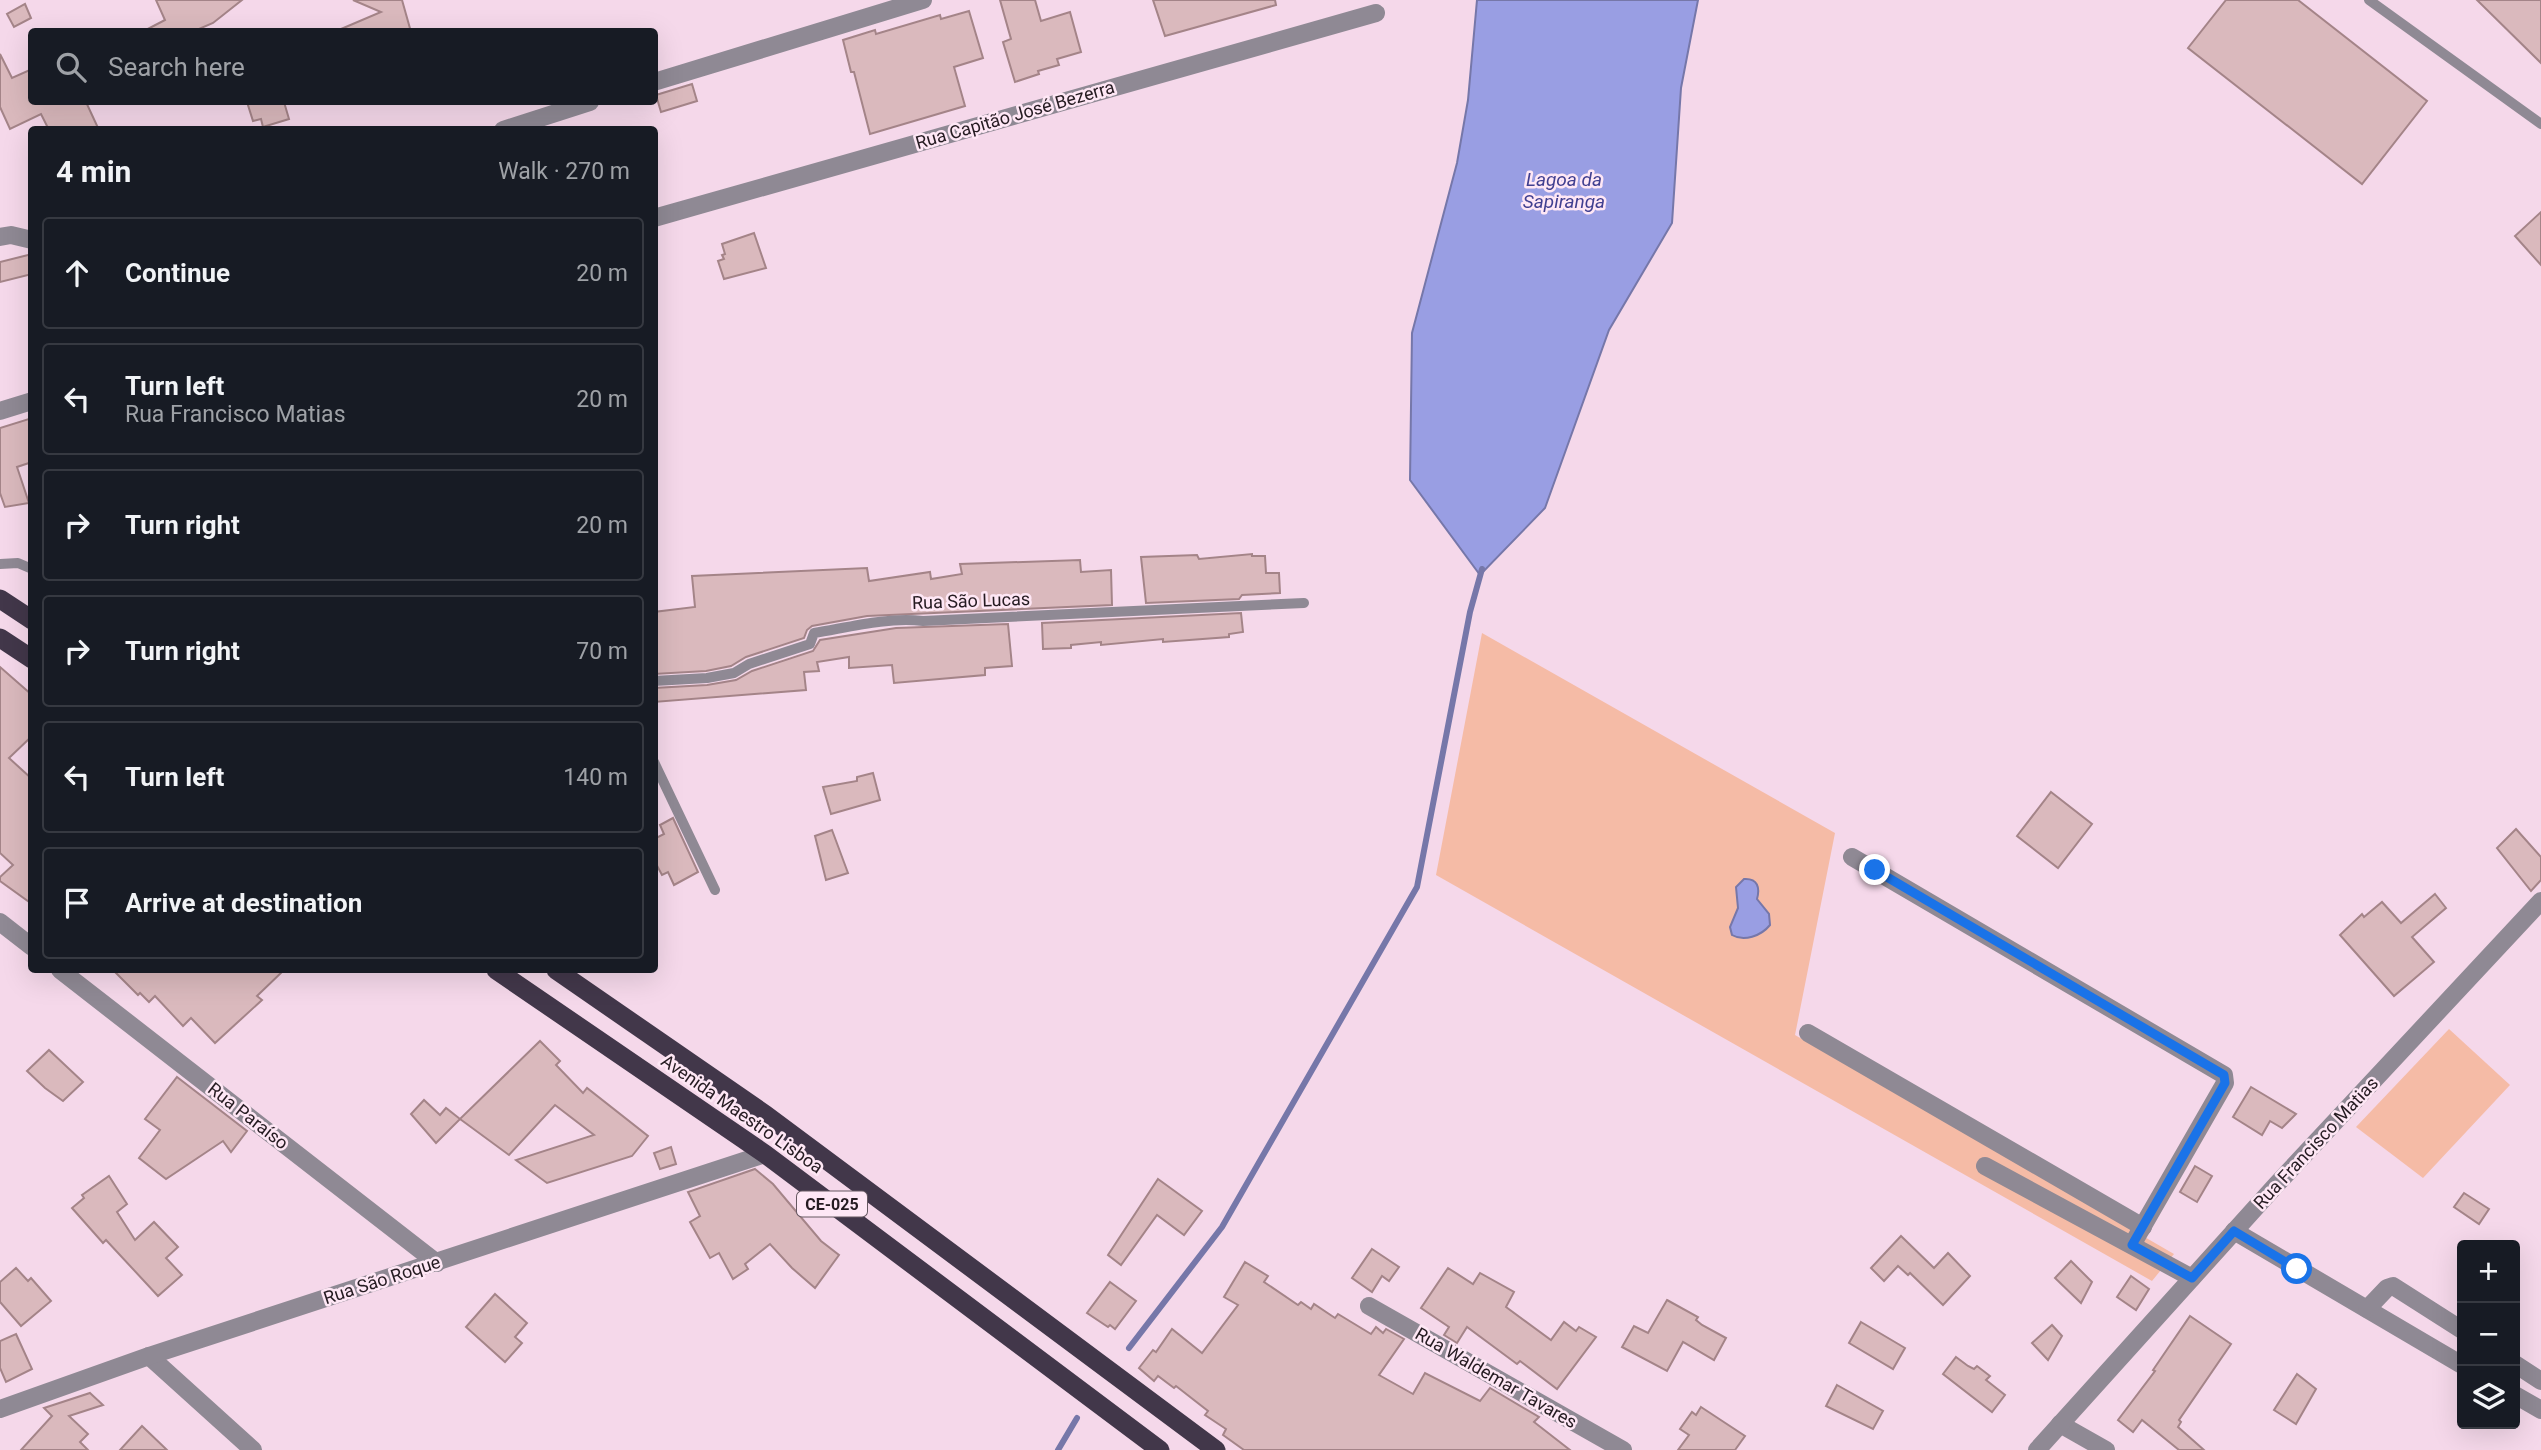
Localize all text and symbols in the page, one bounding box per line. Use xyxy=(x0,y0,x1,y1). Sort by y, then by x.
search box xyxy=(28,28,658,105)
icon: search xyxy=(52,48,90,86)
text: Search here xyxy=(108,52,245,82)
street label: Rua Capitão José Bezerra xyxy=(913,76,1117,153)
text: 4 min xyxy=(56,154,131,189)
text: Walk · 270 m xyxy=(498,158,630,185)
water label: Lagoa da Sapiranga xyxy=(1523,168,1605,213)
icon: ahead xyxy=(58,254,96,292)
text: Continue xyxy=(125,258,230,288)
text: 20 m xyxy=(576,260,628,287)
text: Turn left xyxy=(125,371,224,401)
icon: left xyxy=(58,380,96,418)
text: 20 m xyxy=(576,386,628,413)
text: Rua Francisco Matias xyxy=(125,401,346,428)
icon: right xyxy=(58,506,96,544)
text: Turn right xyxy=(125,510,240,540)
text: 20 m xyxy=(576,512,628,539)
street label: Rua São Lucas xyxy=(912,588,1030,613)
icon: right xyxy=(58,632,96,670)
text: Turn right xyxy=(125,636,240,666)
text: 70 m xyxy=(576,638,628,665)
icon: left xyxy=(58,758,96,796)
text: Turn left xyxy=(125,762,224,792)
text: 140 m xyxy=(563,764,628,791)
route end xyxy=(1859,854,1890,885)
icon: arrive xyxy=(58,884,96,922)
text: Arrive at destination xyxy=(125,888,362,918)
street label: Avenida Maestro Lisboa xyxy=(657,1050,827,1177)
street label: Rua Francisco Matias xyxy=(2249,1072,2382,1213)
street label: Rua Paraíso xyxy=(204,1078,293,1153)
road number: CE-025 xyxy=(797,1192,867,1216)
map controls xyxy=(2457,1240,2520,1429)
button: + xyxy=(2457,1240,2520,1303)
street label: Rua São Roque xyxy=(321,1251,443,1308)
route start xyxy=(2281,1253,2312,1284)
button: − xyxy=(2457,1303,2520,1366)
street label: Rua Waldemar Tavares xyxy=(1412,1323,1581,1432)
button: layers xyxy=(2457,1366,2520,1429)

